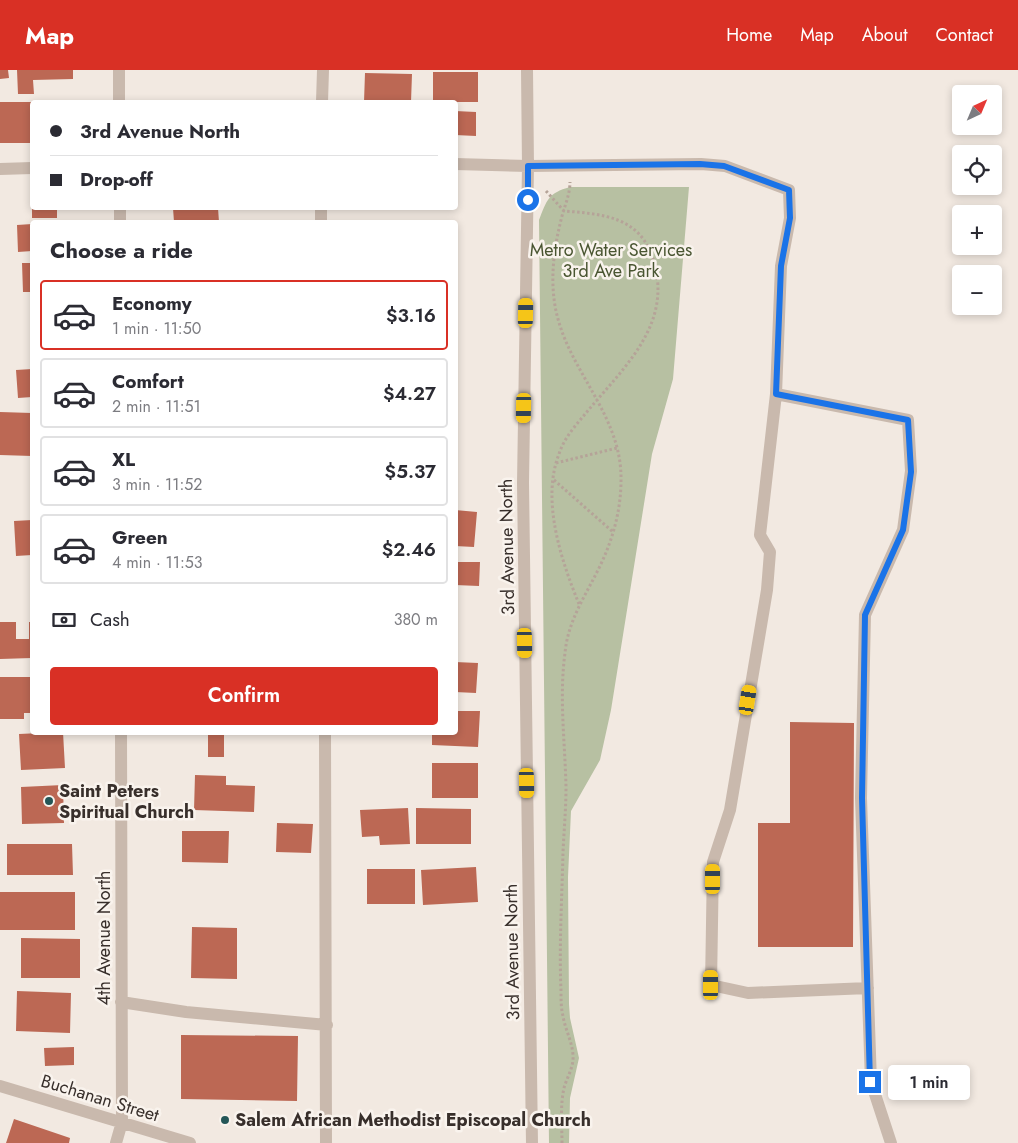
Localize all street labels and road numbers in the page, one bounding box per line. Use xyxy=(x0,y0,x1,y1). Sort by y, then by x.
street label: 3rd Avenue North xyxy=(493,478,521,616)
street label: 4th Avenue North xyxy=(91,871,117,1005)
street label: 3rd Avenue North xyxy=(498,883,526,1021)
street label: Buchanan Street xyxy=(38,1068,163,1128)

